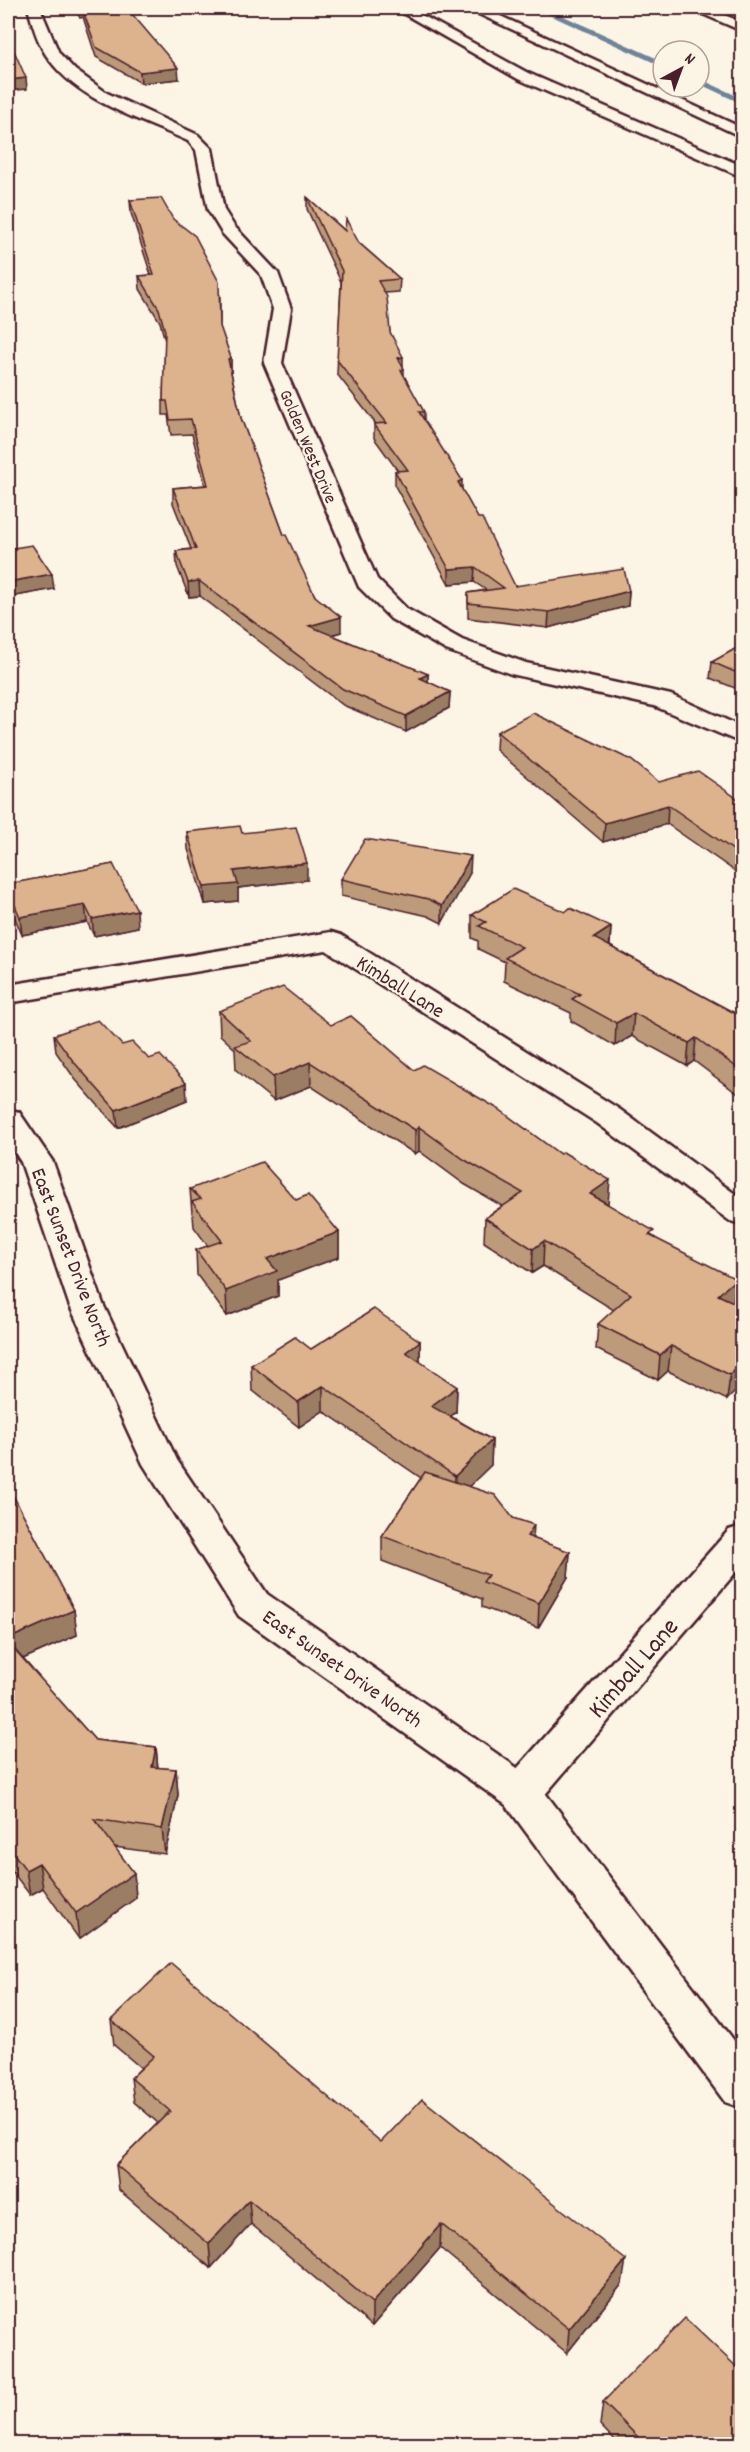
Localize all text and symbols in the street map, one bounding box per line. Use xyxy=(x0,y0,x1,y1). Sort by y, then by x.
north arrow xyxy=(651,39,711,99)
text: N xyxy=(679,48,700,71)
street label: Golden West Drive xyxy=(271,386,342,508)
street label: Kimball Lane xyxy=(349,950,449,1028)
street label: East Sunset Drive North xyxy=(21,1164,117,1352)
street label: East Sunset Drive North xyxy=(255,1604,428,1737)
street label: Kimball Lane xyxy=(580,1611,689,1728)

